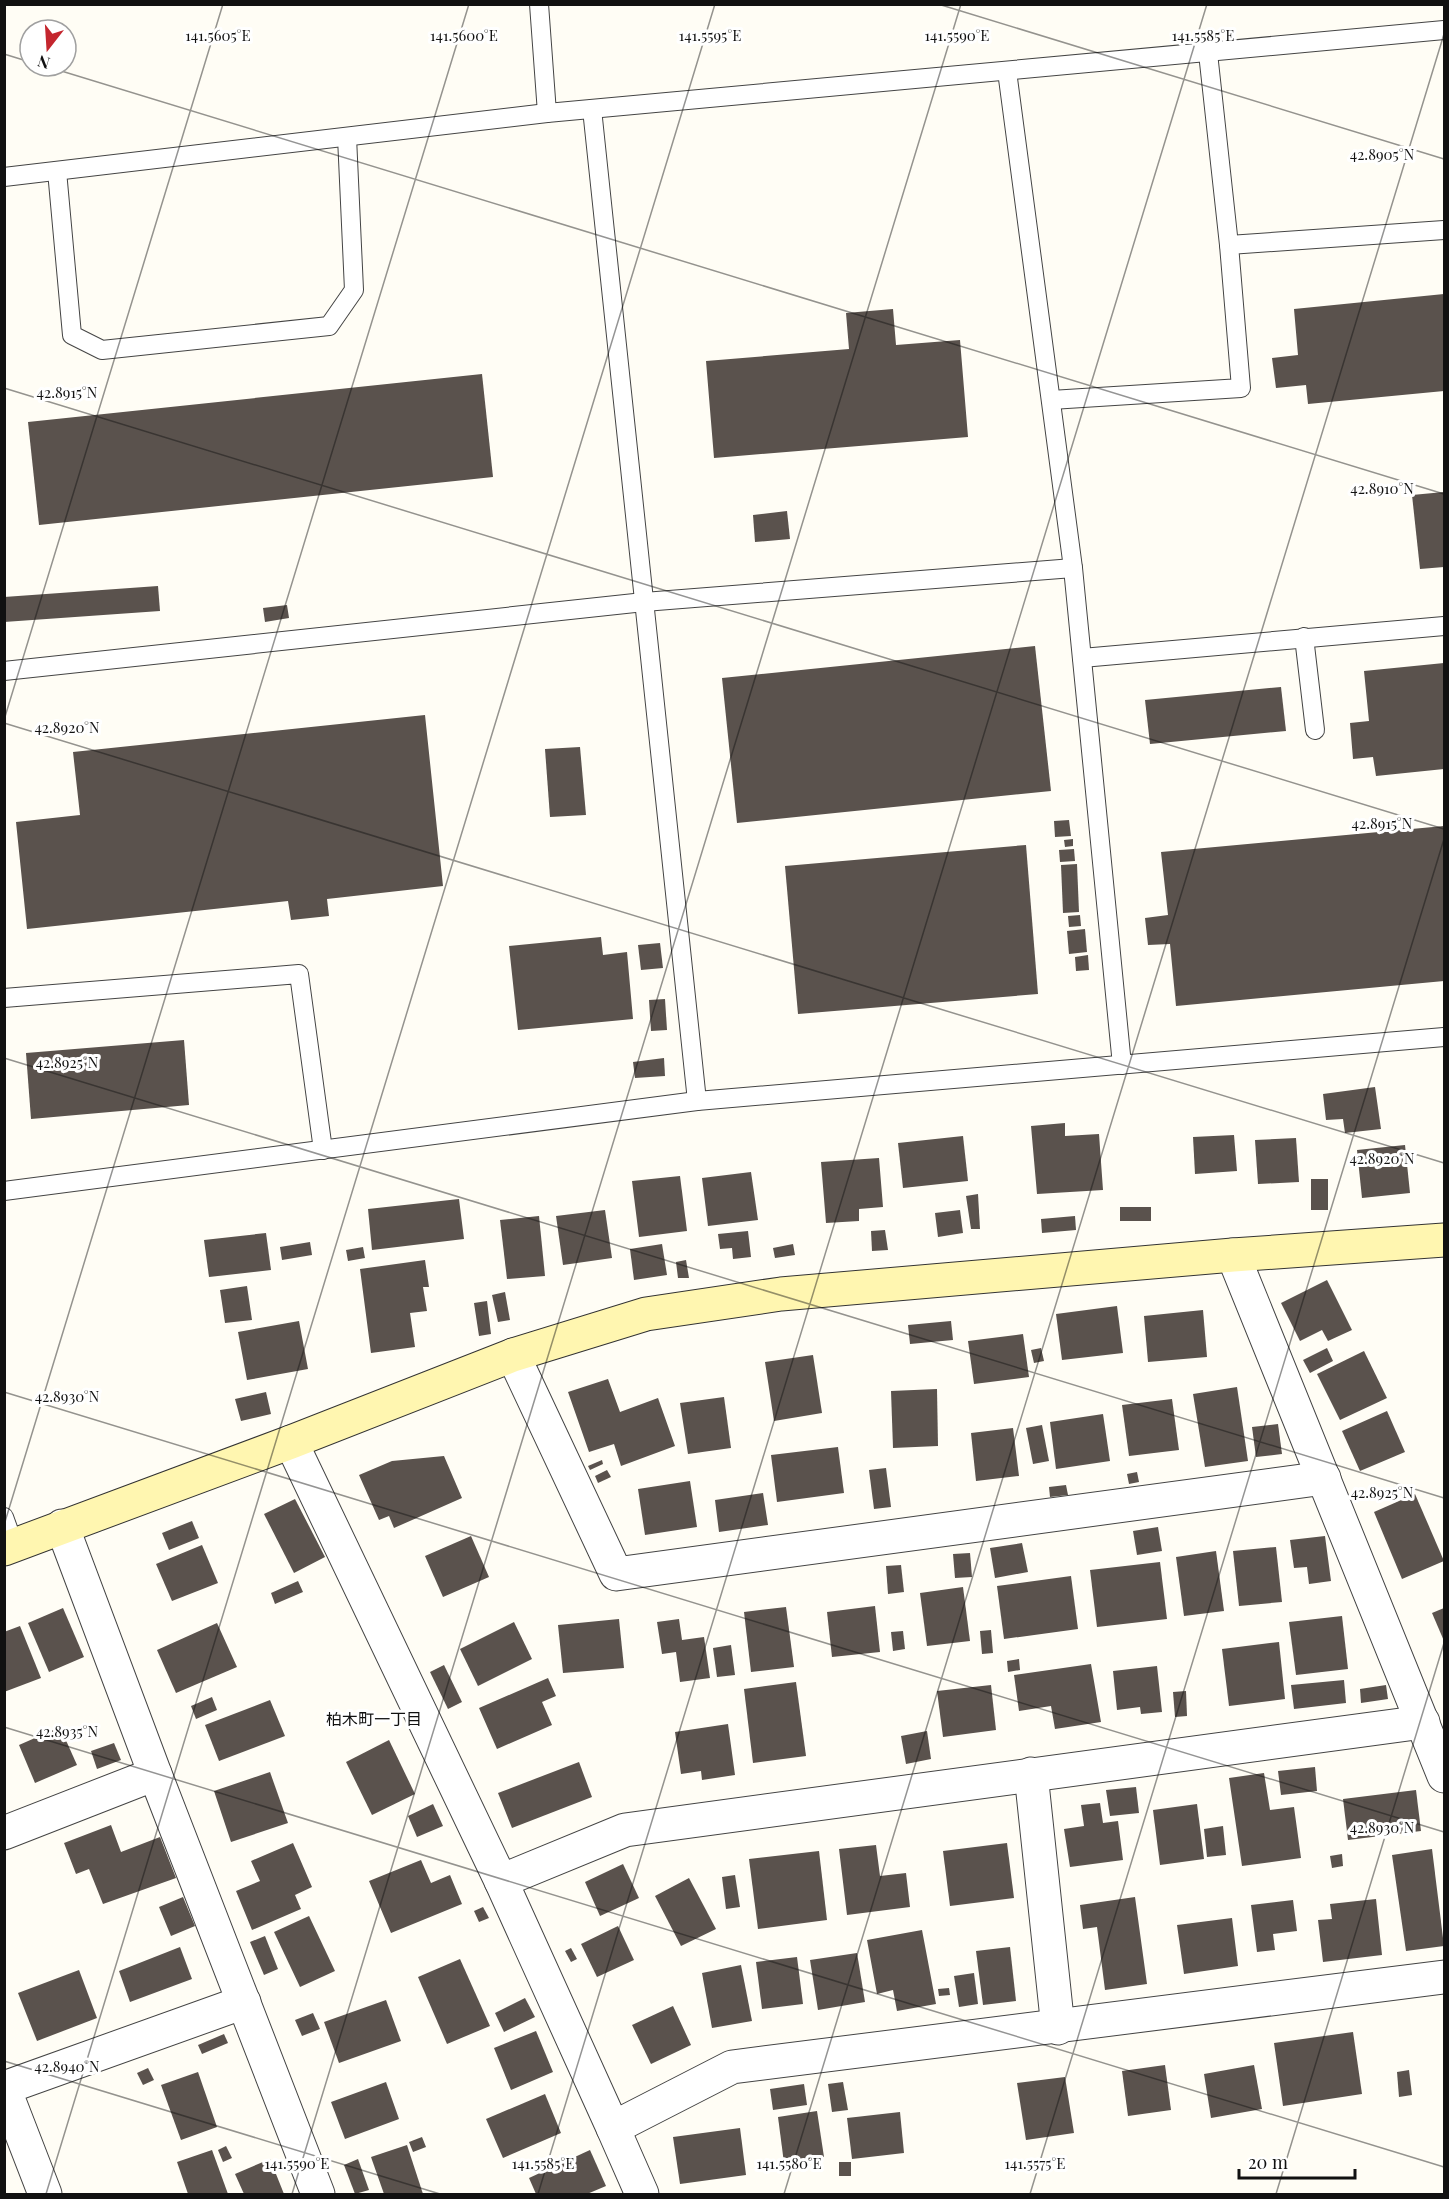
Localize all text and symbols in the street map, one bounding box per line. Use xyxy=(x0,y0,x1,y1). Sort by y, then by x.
north arrow xyxy=(18,18,78,78)
text: 141.5605°E xyxy=(185,25,251,45)
text: 141.5600°E xyxy=(430,25,498,45)
text: 141.5595°E xyxy=(679,25,741,45)
text: 141.5590°E xyxy=(924,25,990,45)
text: 141.5585°E xyxy=(1172,25,1234,45)
text: N xyxy=(34,51,52,75)
text: 42.8905°N xyxy=(1350,144,1415,164)
text: 42.8915°N xyxy=(37,382,98,402)
text: 42.8910°N xyxy=(1350,478,1414,498)
text: 42.8920°N xyxy=(34,717,100,737)
text: 42.8915°N xyxy=(1352,813,1413,833)
text: 42.8925°N xyxy=(36,1052,99,1072)
text: 42.8920°N xyxy=(1349,1148,1415,1168)
text: 42.8930°N xyxy=(35,1386,100,1406)
text: 42.8925°N xyxy=(1351,1482,1414,1502)
district label: 柏木町一丁目 xyxy=(326,1708,422,1729)
text: 42.8935°N xyxy=(36,1721,99,1741)
text: 42.8930°N xyxy=(1350,1817,1415,1837)
text: 42.8940°N xyxy=(34,2056,100,2076)
scale bar xyxy=(1239,2142,1354,2180)
text: 20 m xyxy=(1248,2150,1288,2174)
text: 141.5590°E xyxy=(264,2153,330,2173)
text: 141.5585°E xyxy=(512,2153,574,2173)
text: 141.5580°E xyxy=(756,2153,822,2173)
text: 141.5575°E xyxy=(1004,2153,1066,2173)

